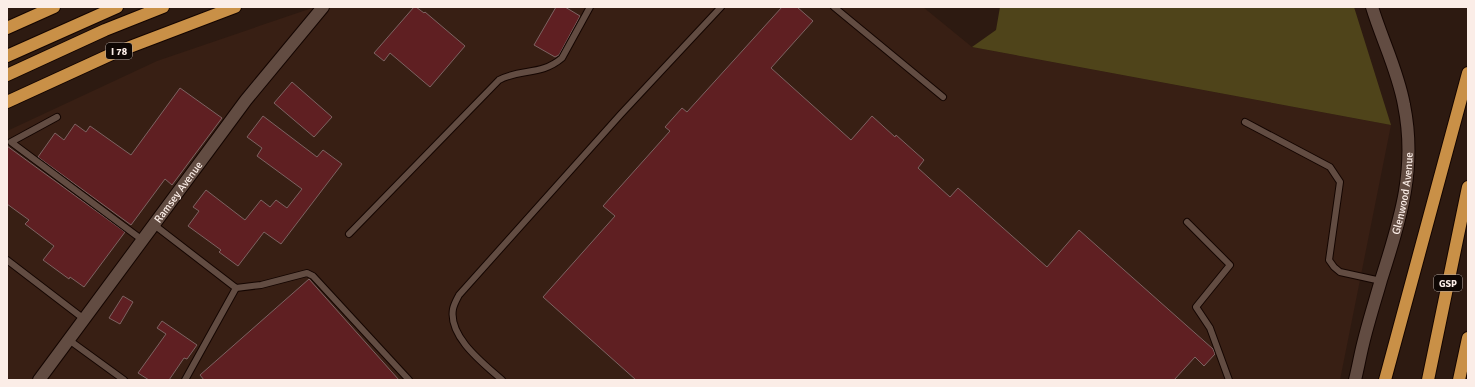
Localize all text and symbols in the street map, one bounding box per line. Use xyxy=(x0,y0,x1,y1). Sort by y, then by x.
road number: I 78 xyxy=(106,43,132,59)
street label: Glenwood Avenue xyxy=(1389,152,1416,236)
street label: Ramsey Avenue xyxy=(152,159,205,225)
road number: GSP xyxy=(1434,275,1462,291)

